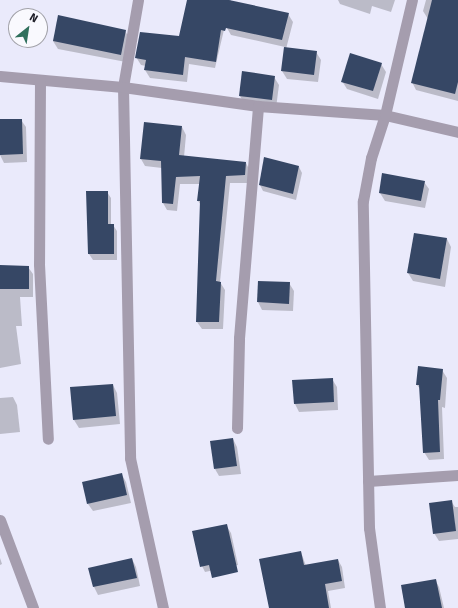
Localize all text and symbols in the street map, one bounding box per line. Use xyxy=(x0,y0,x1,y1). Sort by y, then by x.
north arrow xyxy=(8,8,48,48)
text: N xyxy=(27,11,40,25)

